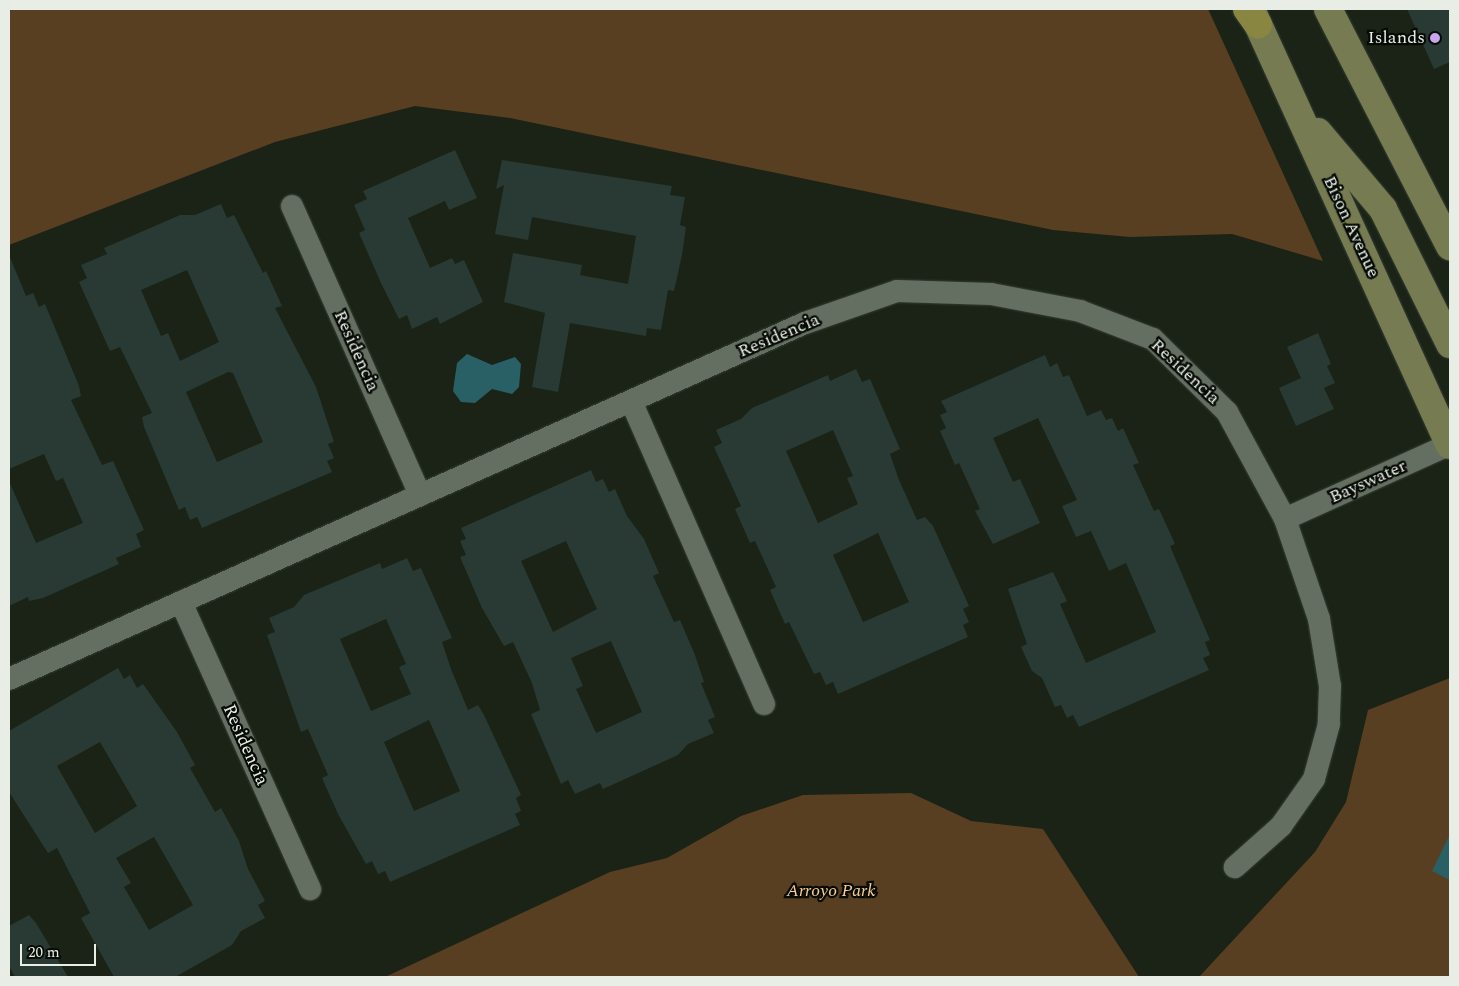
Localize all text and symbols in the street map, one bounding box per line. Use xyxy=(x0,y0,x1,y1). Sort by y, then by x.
place label: Islands xyxy=(1368,27,1425,49)
marker: Islands xyxy=(1429,32,1441,44)
street label: Bison Avenue xyxy=(1318,173,1384,281)
street label: Residencia xyxy=(329,307,383,395)
street label: Residencia xyxy=(735,309,823,363)
street label: Residencia xyxy=(1146,335,1224,409)
street label: Bayswater xyxy=(1326,456,1410,508)
street label: Residencia xyxy=(218,701,272,789)
park label: Arroyo Park xyxy=(786,880,876,902)
scale bar xyxy=(22,934,99,966)
text: 20 m xyxy=(28,941,60,964)

